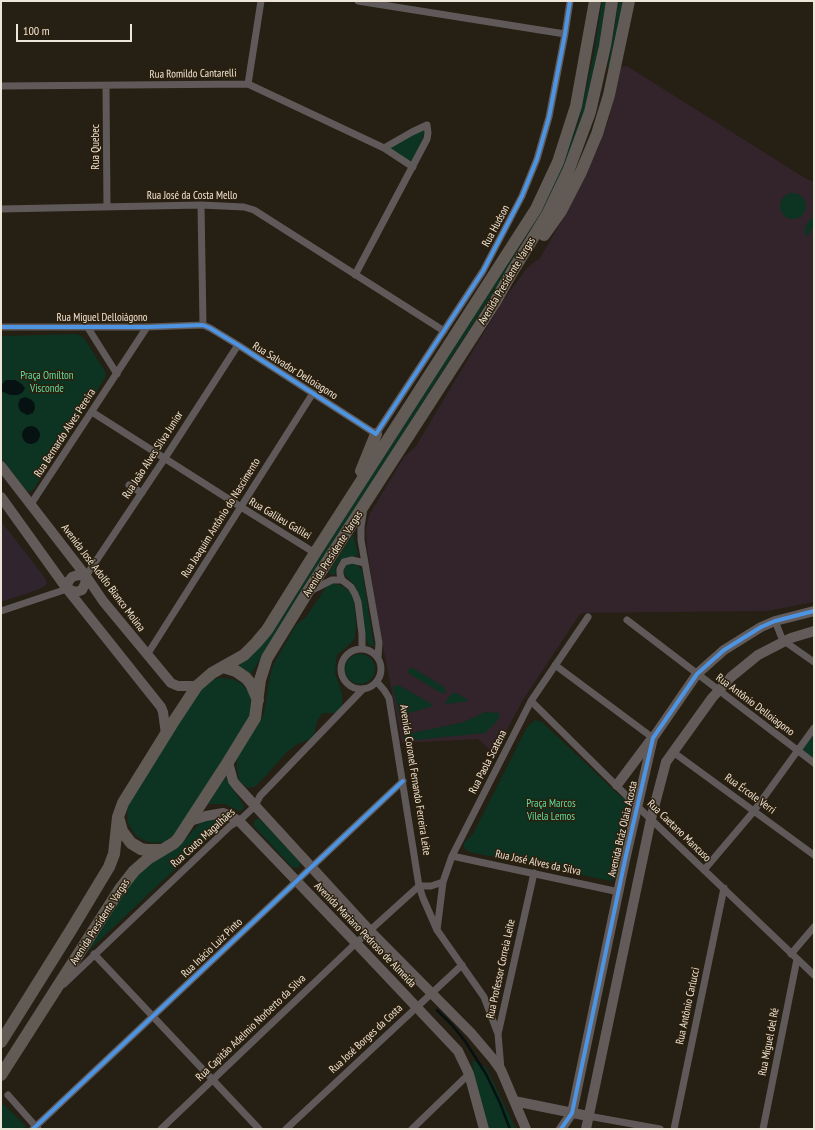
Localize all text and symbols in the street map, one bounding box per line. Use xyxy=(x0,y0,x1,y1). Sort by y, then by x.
scale bar xyxy=(18,16,134,42)
text: 100 m xyxy=(23,23,50,38)
street label: Rua Romildo Cantarelli xyxy=(149,67,237,81)
street label: Rua Quebec xyxy=(89,124,103,170)
street label: Rua José da Costa Mello xyxy=(147,189,237,203)
street label: Rua Hudson xyxy=(479,203,513,249)
street label: Avenida Presidente Vargas xyxy=(476,235,538,327)
street label: Rua Miguel Delloiágono xyxy=(56,311,148,325)
street label: Rua Salvador Delloiagono xyxy=(250,339,340,403)
park label: Praça Omílton Visconde xyxy=(20,369,74,395)
street label: Rua Bernardo Alves Pereira xyxy=(31,386,99,480)
street label: Rua João Alves Silva Junior xyxy=(120,409,186,501)
street label: Rua Joaquim Antônio do Nascimento xyxy=(179,456,263,580)
street label: Rua Galileu Galilei xyxy=(247,495,313,543)
street label: Avenida Presidente Vargas xyxy=(300,509,366,599)
street label: Avenida José Adolfo Bianco Molina xyxy=(58,522,148,634)
street label: Rua Antônio Delloiagono xyxy=(713,671,797,739)
street label: Avenida Coronel Fernando Ferreira Leite xyxy=(397,704,433,856)
street label: Rua Paola Scatena xyxy=(466,728,510,796)
street label: Rua Ércole Verri xyxy=(722,771,778,817)
street label: Avenida Bráz Olaia Acosta xyxy=(606,780,640,878)
park label: Praça Marcos Vilela Lemos xyxy=(526,797,576,823)
street label: Rua Caetano Mancuso xyxy=(644,797,714,865)
street label: Rua Couto Magalhães xyxy=(168,806,238,870)
street label: Rua José Alves da Silva xyxy=(494,847,582,879)
street label: Avenida Presidente Vargas xyxy=(67,877,133,967)
street label: Avenida Mariano Pedroso de Almeida xyxy=(311,880,419,990)
street label: Rua Inácio Luiz Pinto xyxy=(179,916,245,980)
street label: Rua Professor Correia Leite xyxy=(484,918,518,1020)
street label: Rua Antônio Carlucci xyxy=(673,966,703,1046)
street label: Rua Capitão Adelmio Norberto da Silva xyxy=(193,972,309,1084)
street label: Rua José Borges da Costa xyxy=(327,1002,405,1076)
street label: Rua Miguel del Ré xyxy=(756,1007,782,1077)

